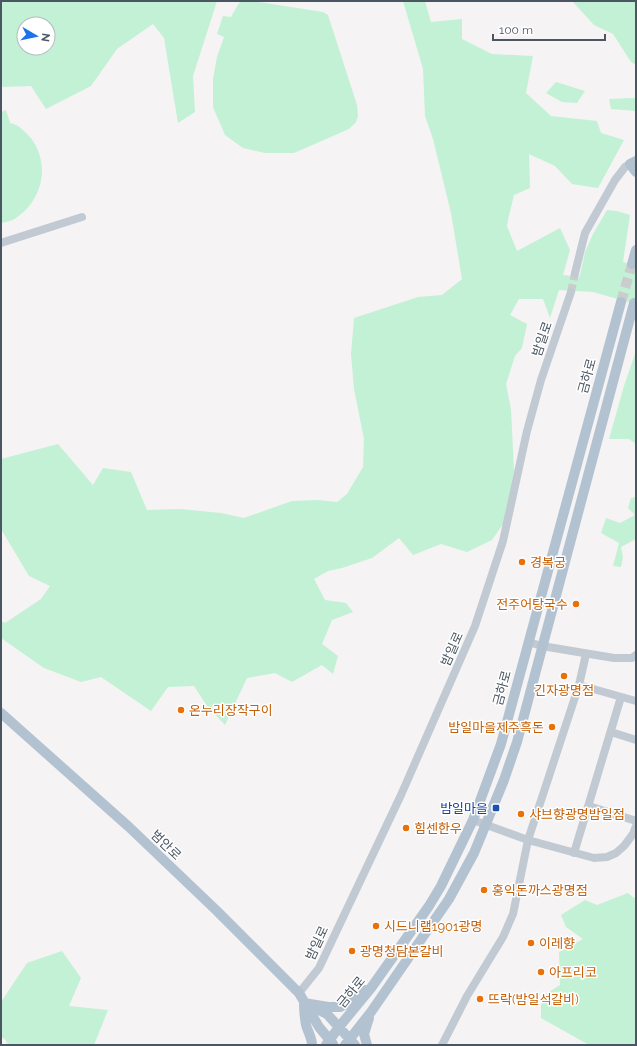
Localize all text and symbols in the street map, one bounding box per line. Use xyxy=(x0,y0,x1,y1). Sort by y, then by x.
north arrow xyxy=(16,16,56,56)
scale bar xyxy=(493,16,605,42)
text: 100 m xyxy=(499,23,533,37)
text: N xyxy=(38,32,52,43)
street label: 밤일로 xyxy=(529,320,555,358)
street label: 금하로 xyxy=(575,357,599,395)
place label: 경복궁 xyxy=(530,555,566,570)
marker: 경복궁 xyxy=(517,557,527,567)
place label: 전주어탕국수 xyxy=(496,597,568,612)
marker: 전주어탕국수 xyxy=(571,599,581,609)
street label: 밤일로 xyxy=(438,630,466,668)
street label: 금하로 xyxy=(490,669,514,707)
marker: 긴자광명점 xyxy=(559,671,569,681)
place label: 긴자광명점 xyxy=(534,683,594,698)
place label: 온누리장작구이 xyxy=(189,703,273,718)
marker: 온누리장작구이 xyxy=(176,705,186,715)
place label: 밤일마을제주흑돈 xyxy=(448,720,544,735)
marker: 밤일마을제주흑돈 xyxy=(547,722,557,732)
place label: 밤일마을 xyxy=(440,801,488,816)
marker: 밤일마을 xyxy=(491,803,501,813)
place label: 샤브향광명밤일점 xyxy=(529,807,625,822)
marker: 샤브향광명밤일점 xyxy=(516,809,526,819)
place label: 힘센한우 xyxy=(414,821,462,836)
marker: 힘센한우 xyxy=(401,823,411,833)
street label: 범안로 xyxy=(148,827,184,863)
place label: 홍익돈까스광명점 xyxy=(492,883,588,898)
marker: 홍익돈까스광명점 xyxy=(479,885,489,895)
place label: 시드니램1901광명 xyxy=(384,919,482,934)
marker: 시드니램1901광명 xyxy=(371,921,381,931)
street label: 밤일로 xyxy=(303,924,331,962)
place label: 이레향 xyxy=(539,936,575,951)
marker: 이레향 xyxy=(526,938,536,948)
place label: 광명청담본갈비 xyxy=(360,944,444,959)
marker: 광명청담본갈비 xyxy=(347,946,357,956)
place label: 아프리코 xyxy=(549,965,597,980)
marker: 아프리코 xyxy=(536,967,546,977)
street label: 금하로 xyxy=(334,973,368,1011)
place label: 뜨락(밤일석갈비) xyxy=(488,992,579,1007)
marker: 뜨락(밤일석갈비) xyxy=(475,994,485,1004)

